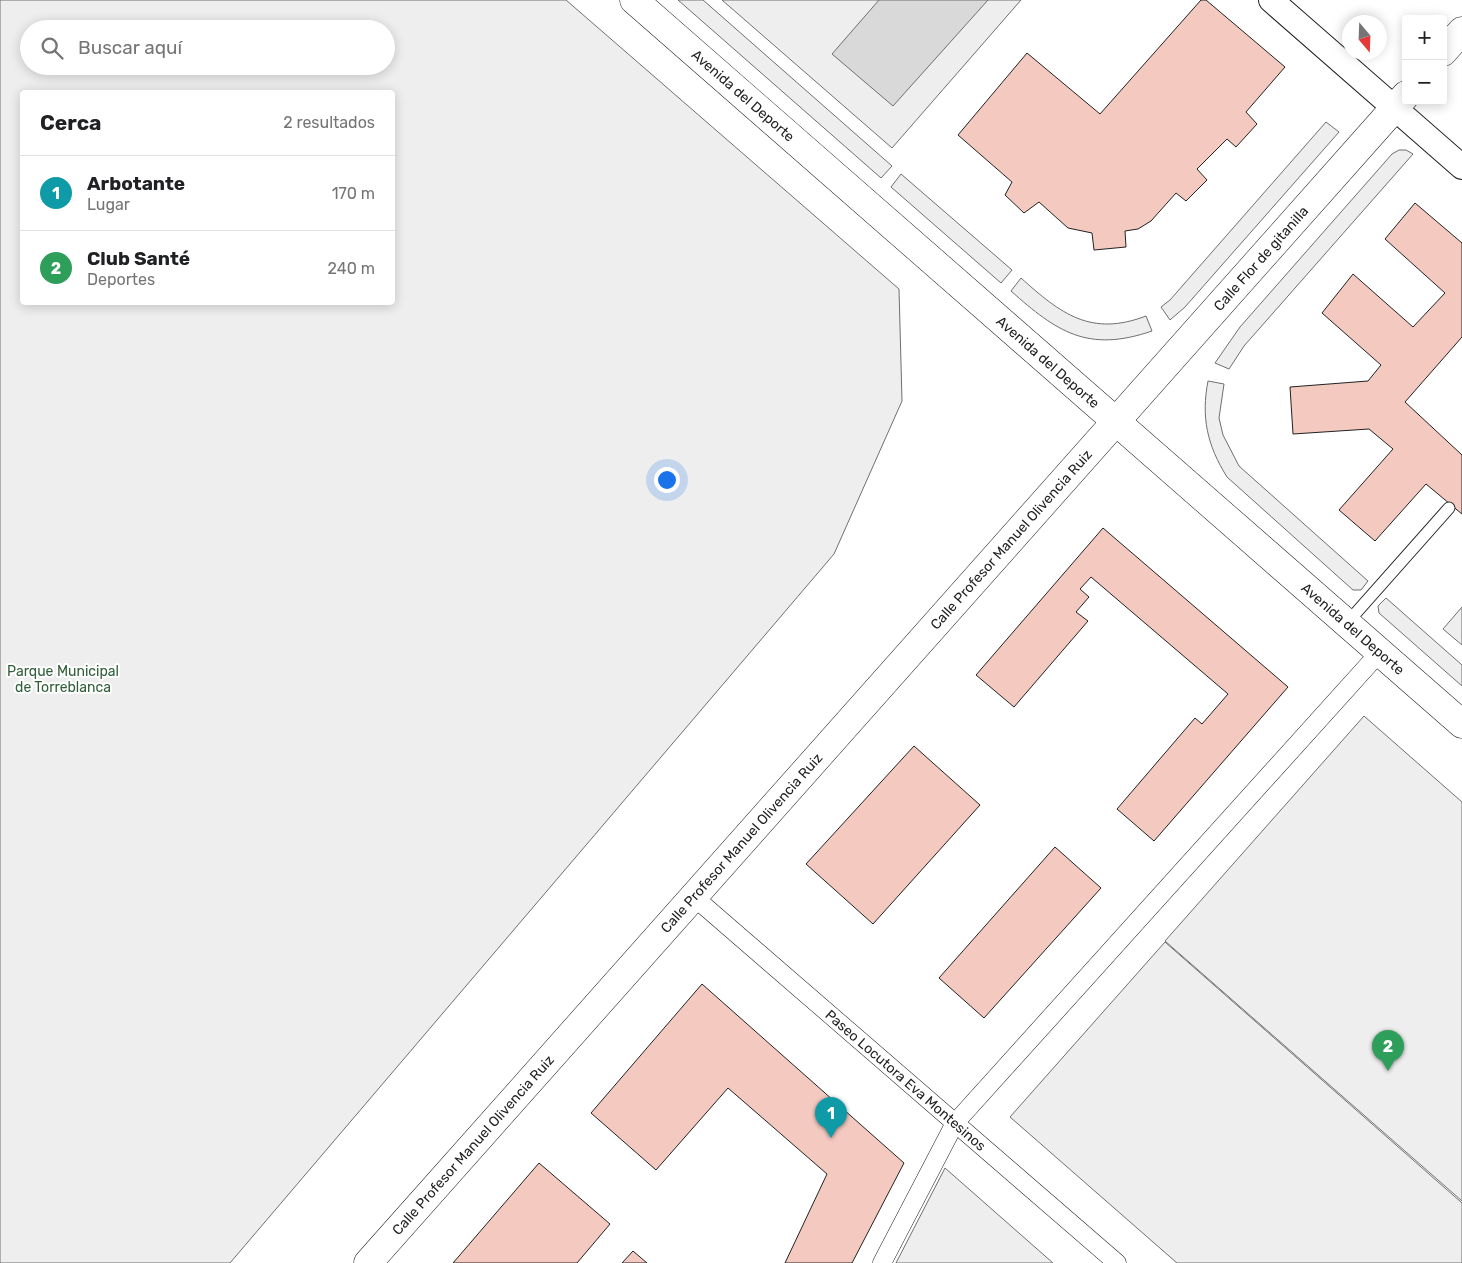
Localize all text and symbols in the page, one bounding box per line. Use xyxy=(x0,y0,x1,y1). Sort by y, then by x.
north arrow xyxy=(1342,15,1387,60)
map controls xyxy=(1402,15,1447,105)
button: + xyxy=(1402,15,1447,60)
search box xyxy=(20,20,395,75)
icon: search xyxy=(38,34,66,62)
text: Buscar aquí xyxy=(78,36,182,59)
street label: Avenida del Deporte xyxy=(688,46,798,146)
button: − xyxy=(1402,60,1447,105)
text: Cerca xyxy=(40,110,101,135)
text: 2 resultados xyxy=(283,113,375,132)
text: Arbotante xyxy=(87,172,185,195)
text: 1 xyxy=(52,184,60,203)
text: 170 m xyxy=(332,184,375,203)
text: Lugar xyxy=(87,195,130,214)
street label: Calle Flor de gitanilla xyxy=(1210,203,1312,315)
text: Club Santé xyxy=(87,247,190,270)
text: 2 xyxy=(51,259,61,278)
text: 240 m xyxy=(328,259,375,278)
text: Deportes xyxy=(87,270,155,289)
street label: Avenida del Deporte xyxy=(993,313,1103,412)
street label: Calle Profesor Manuel Olivencia Ruiz xyxy=(927,446,1096,633)
your location xyxy=(654,467,680,493)
street label: Avenida del Deporte xyxy=(1298,579,1408,679)
park label: Parque Municipal de Torreblanca xyxy=(7,663,119,696)
street label: Calle Profesor Manuel Olivencia Ruiz xyxy=(657,750,826,937)
street label: Paseo Locutora Eva Montesinos xyxy=(822,1006,989,1155)
pin: 2 xyxy=(1372,1030,1404,1071)
street label: Calle Profesor Manuel Olivencia Ruiz xyxy=(389,1052,558,1239)
pin: 1 xyxy=(815,1097,847,1138)

